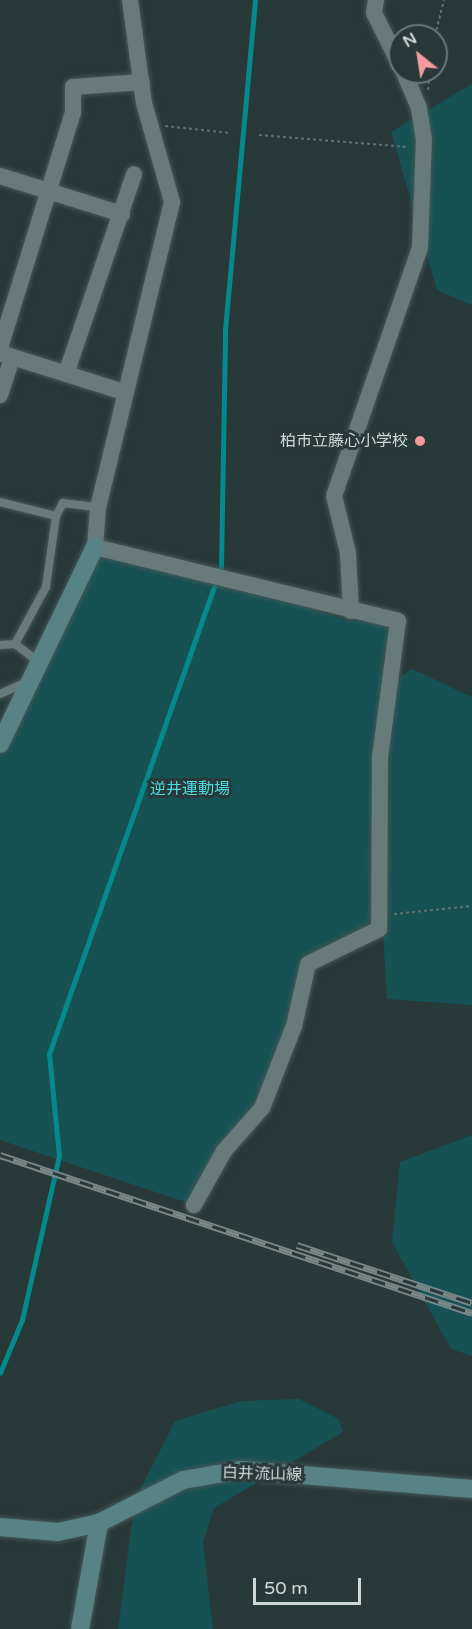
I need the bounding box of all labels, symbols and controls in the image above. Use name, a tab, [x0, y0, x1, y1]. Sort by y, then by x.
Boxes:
north arrow	[388, 24, 448, 84]
text: N	[399, 28, 421, 52]
place label: 柏市立藤心小学校	[280, 431, 408, 451]
marker: 柏市立藤心小学校	[413, 434, 427, 448]
park label: 逆井運動場	[150, 779, 230, 799]
street label: 白井流山線	[222, 1463, 302, 1485]
scale bar	[256, 1566, 364, 1604]
text: 50 m	[264, 1577, 308, 1599]

